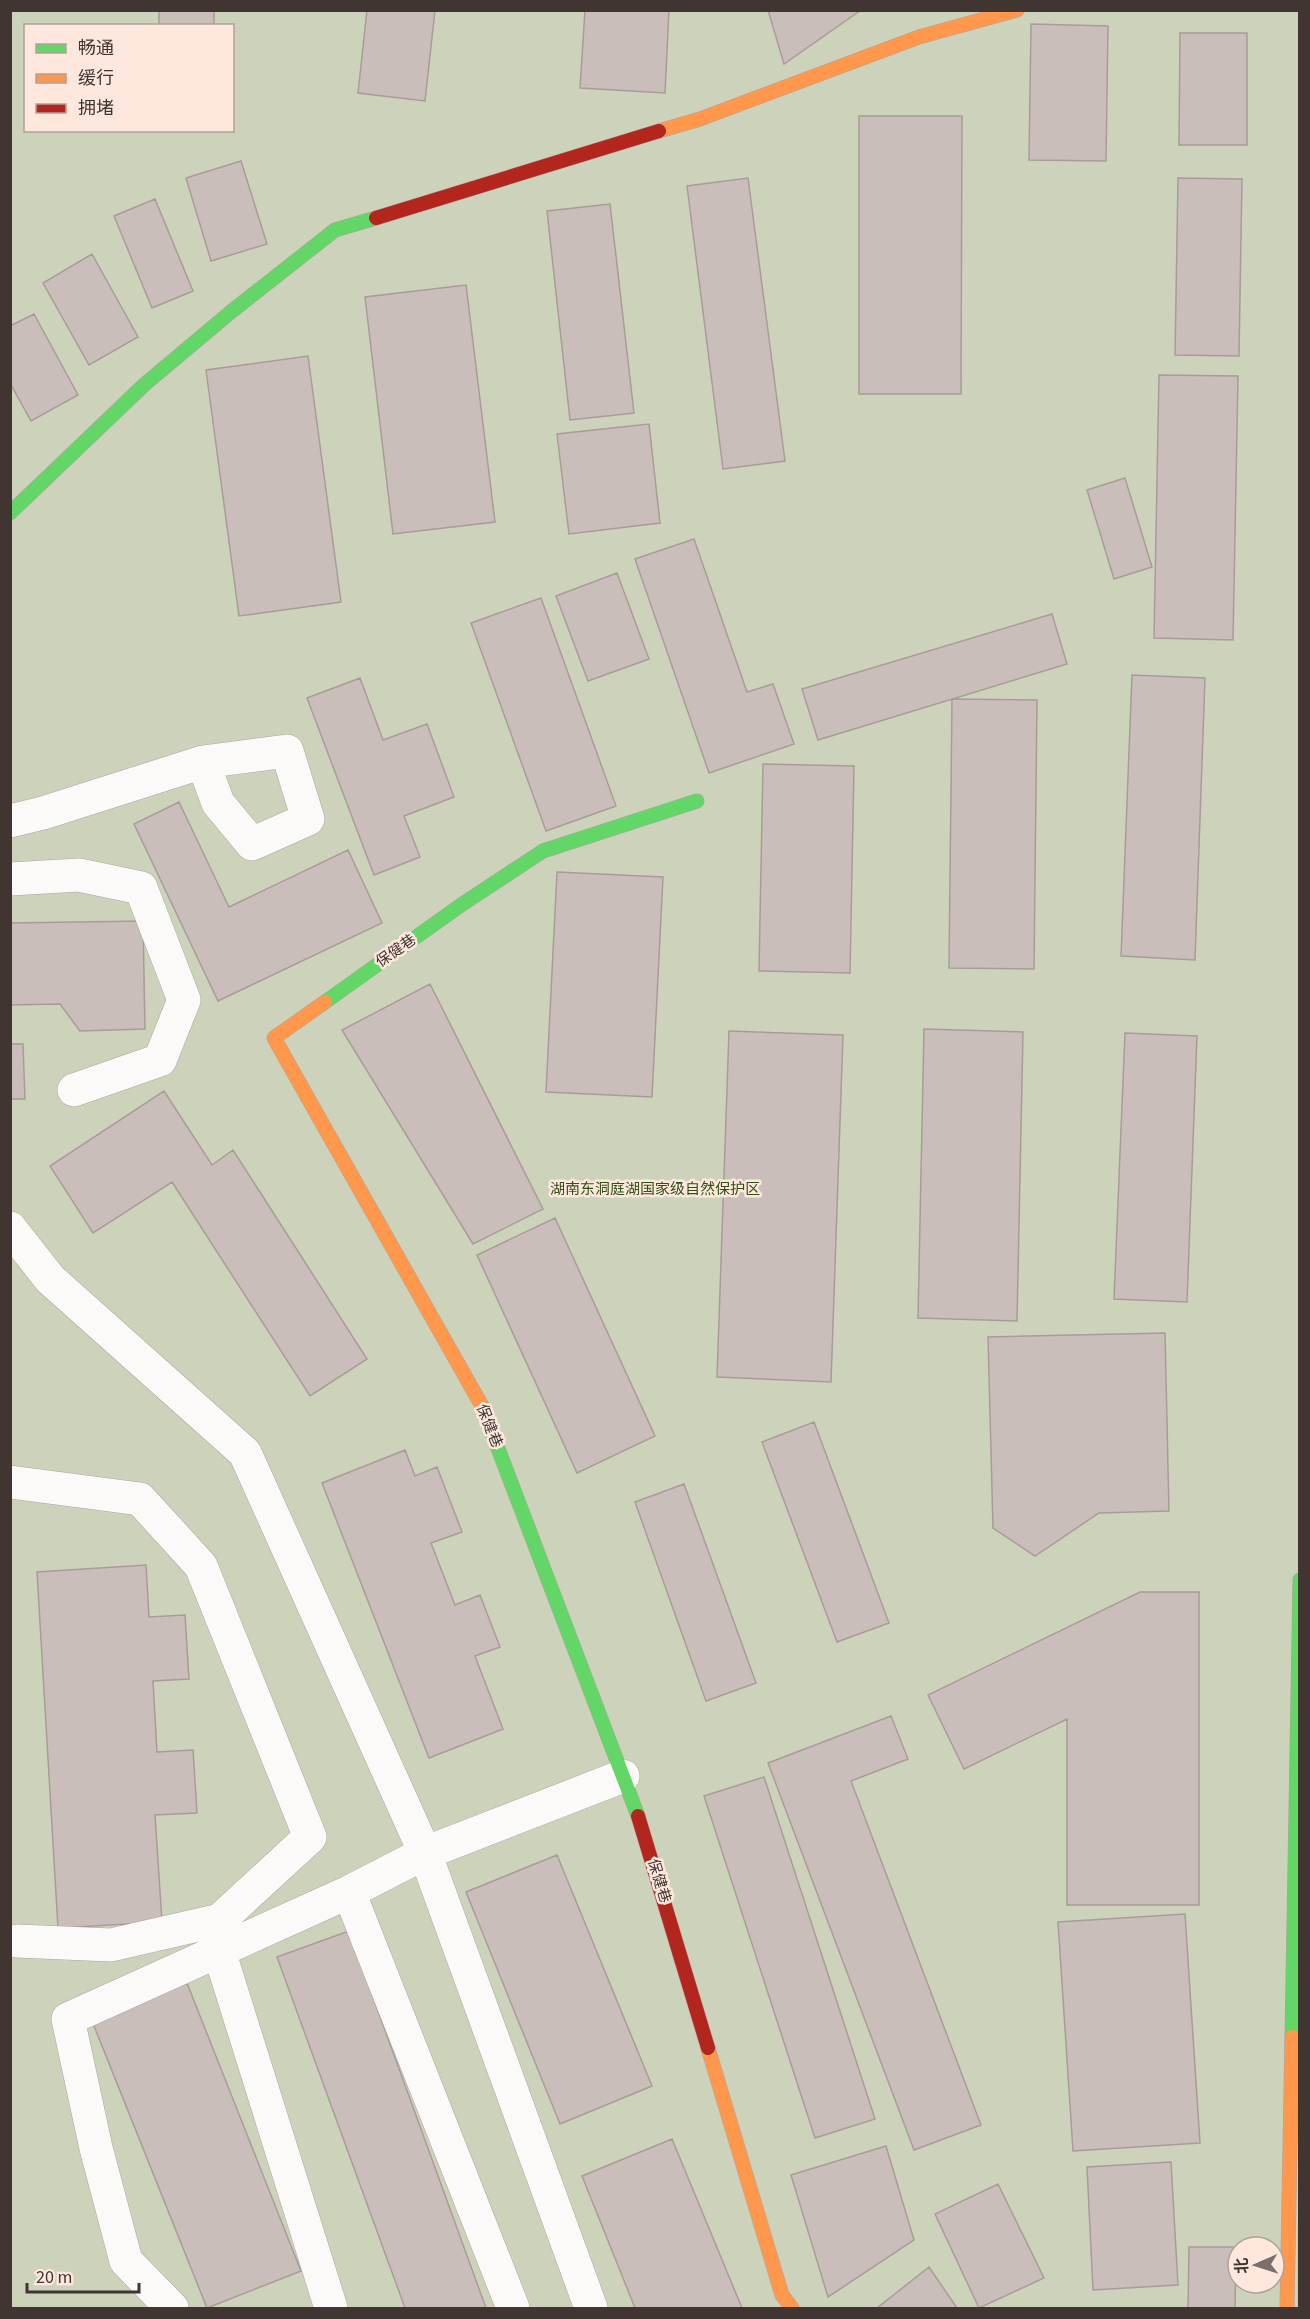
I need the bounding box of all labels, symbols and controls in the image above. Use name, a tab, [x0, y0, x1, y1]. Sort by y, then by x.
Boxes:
legend	[24, 24, 234, 132]
text: 畅通	[78, 36, 114, 61]
text: 缓行	[78, 66, 114, 91]
text: 拥堵	[78, 96, 114, 121]
street label: 保健巷	[372, 929, 420, 973]
park label: 湖南东洞庭湖国家级自然保护区	[550, 1179, 760, 1200]
street label: 保健巷	[471, 1401, 507, 1451]
street label: 保健巷	[642, 1856, 676, 1906]
north arrow	[1226, 2235, 1286, 2295]
scale bar	[27, 2256, 140, 2294]
text: 北	[1231, 2257, 1253, 2274]
text: 20 m	[36, 2265, 72, 2290]

